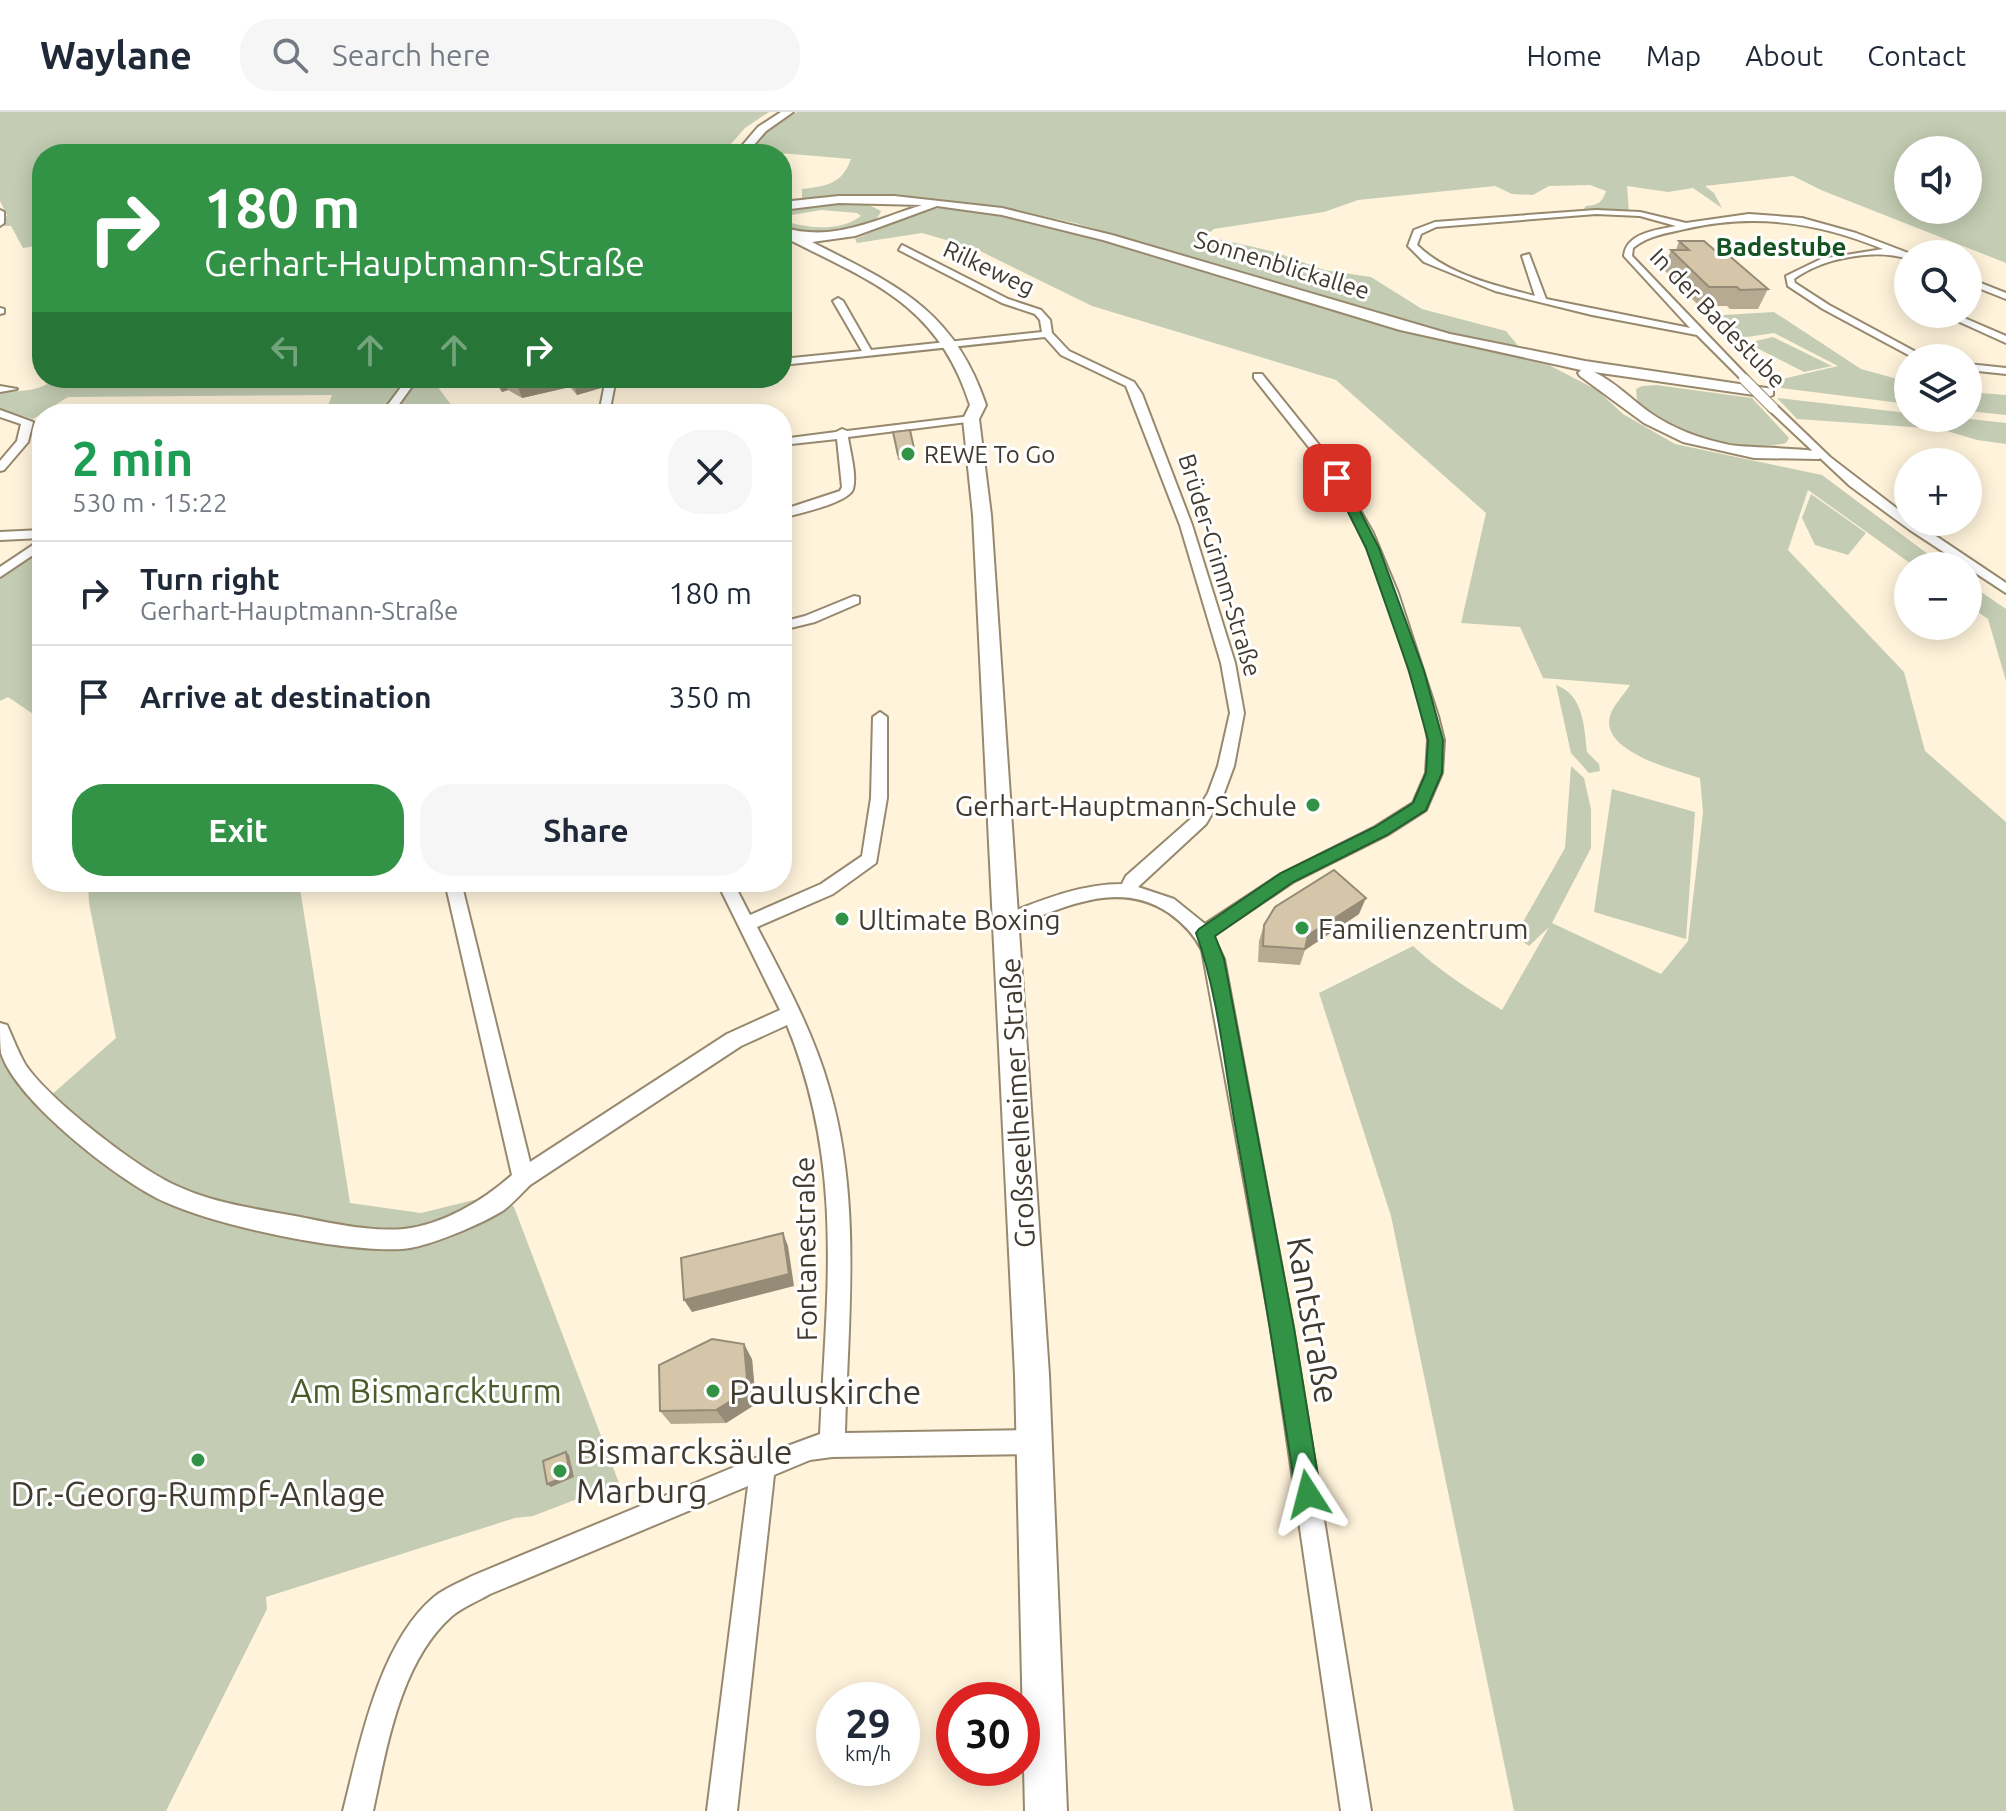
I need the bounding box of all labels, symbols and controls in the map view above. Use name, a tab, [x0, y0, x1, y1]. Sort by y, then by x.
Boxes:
search box	[240, 19, 800, 91]
icon: search	[268, 33, 312, 77]
text: Waylane	[40, 34, 192, 76]
text: Search here	[332, 38, 491, 72]
text: Home	[1527, 40, 1602, 71]
text: Map	[1646, 40, 1701, 71]
text: About	[1745, 40, 1823, 71]
text: Contact	[1867, 40, 1966, 71]
map controls	[1894, 136, 1982, 640]
button: sound	[1894, 136, 1982, 224]
icon: right	[72, 176, 176, 280]
text: 180 m	[204, 176, 360, 239]
street label: Sonnenblickallee	[1191, 226, 1373, 304]
district label: Badestube	[1715, 232, 1847, 261]
street label: Rilkeweg	[939, 235, 1039, 301]
button: search	[1894, 240, 1982, 328]
text: Gerhart-Hauptmann-Straße	[204, 242, 645, 283]
street label: In der Badestube	[1645, 243, 1791, 393]
icon: left	[264, 328, 308, 372]
icon: ahead	[348, 328, 392, 372]
icon: ahead	[432, 328, 476, 372]
icon: right	[516, 328, 560, 372]
button: layers	[1894, 344, 1982, 432]
button: close	[668, 430, 752, 514]
text: 2 min	[72, 431, 193, 485]
place label: REWE To Go	[924, 441, 1055, 468]
pin	[1303, 444, 1371, 512]
marker: REWE To Go	[899, 445, 917, 463]
button: +	[1894, 448, 1982, 536]
street label: Brüder-Grimm-Straße	[1173, 450, 1267, 680]
icon: arrive	[1315, 456, 1359, 500]
text: 530 m · 15:22	[72, 488, 228, 517]
button: −	[1894, 552, 1982, 640]
text: Turn right	[140, 562, 280, 596]
icon: right	[72, 571, 116, 615]
text: 180 m	[668, 576, 752, 610]
text: Gerhart-Hauptmann-Straße	[140, 596, 458, 625]
icon: arrive	[72, 675, 116, 719]
text: Arrive at destination	[140, 680, 432, 714]
text: 350 m	[668, 680, 752, 714]
button: Exit	[72, 784, 404, 876]
button: Share	[420, 784, 752, 876]
place label: Gerhart-Hauptmann-Schule	[955, 790, 1297, 821]
marker: Gerhart-Hauptmann-Schule	[1304, 796, 1322, 814]
place label: Ultimate Boxing	[858, 904, 1061, 935]
marker: Ultimate Boxing	[833, 910, 851, 928]
place label: Familienzentrum	[1318, 913, 1528, 944]
marker: Familienzentrum	[1293, 919, 1311, 937]
street label: Großseelheimer Straße	[994, 957, 1040, 1249]
street label: Fontanestraße	[788, 1157, 822, 1341]
street label: Kantstraße	[1281, 1234, 1347, 1406]
park label: Am Bismarckturm	[290, 1371, 562, 1409]
place label: Pauluskirche	[729, 1372, 921, 1410]
marker: Pauluskirche	[704, 1382, 722, 1400]
place label: Bismarcksäule Marburg	[576, 1432, 793, 1509]
marker: Dr.-Georg-Rumpf-Anlage	[189, 1451, 207, 1469]
position arrow	[1266, 1452, 1350, 1536]
marker: Bismarcksäule Marburg	[551, 1462, 569, 1480]
place label: Dr.-Georg-Rumpf-Anlage	[10, 1474, 386, 1512]
speed limit sign: 30	[936, 1682, 1040, 1786]
text: 29	[845, 1701, 891, 1746]
text: km/h	[845, 1742, 891, 1765]

